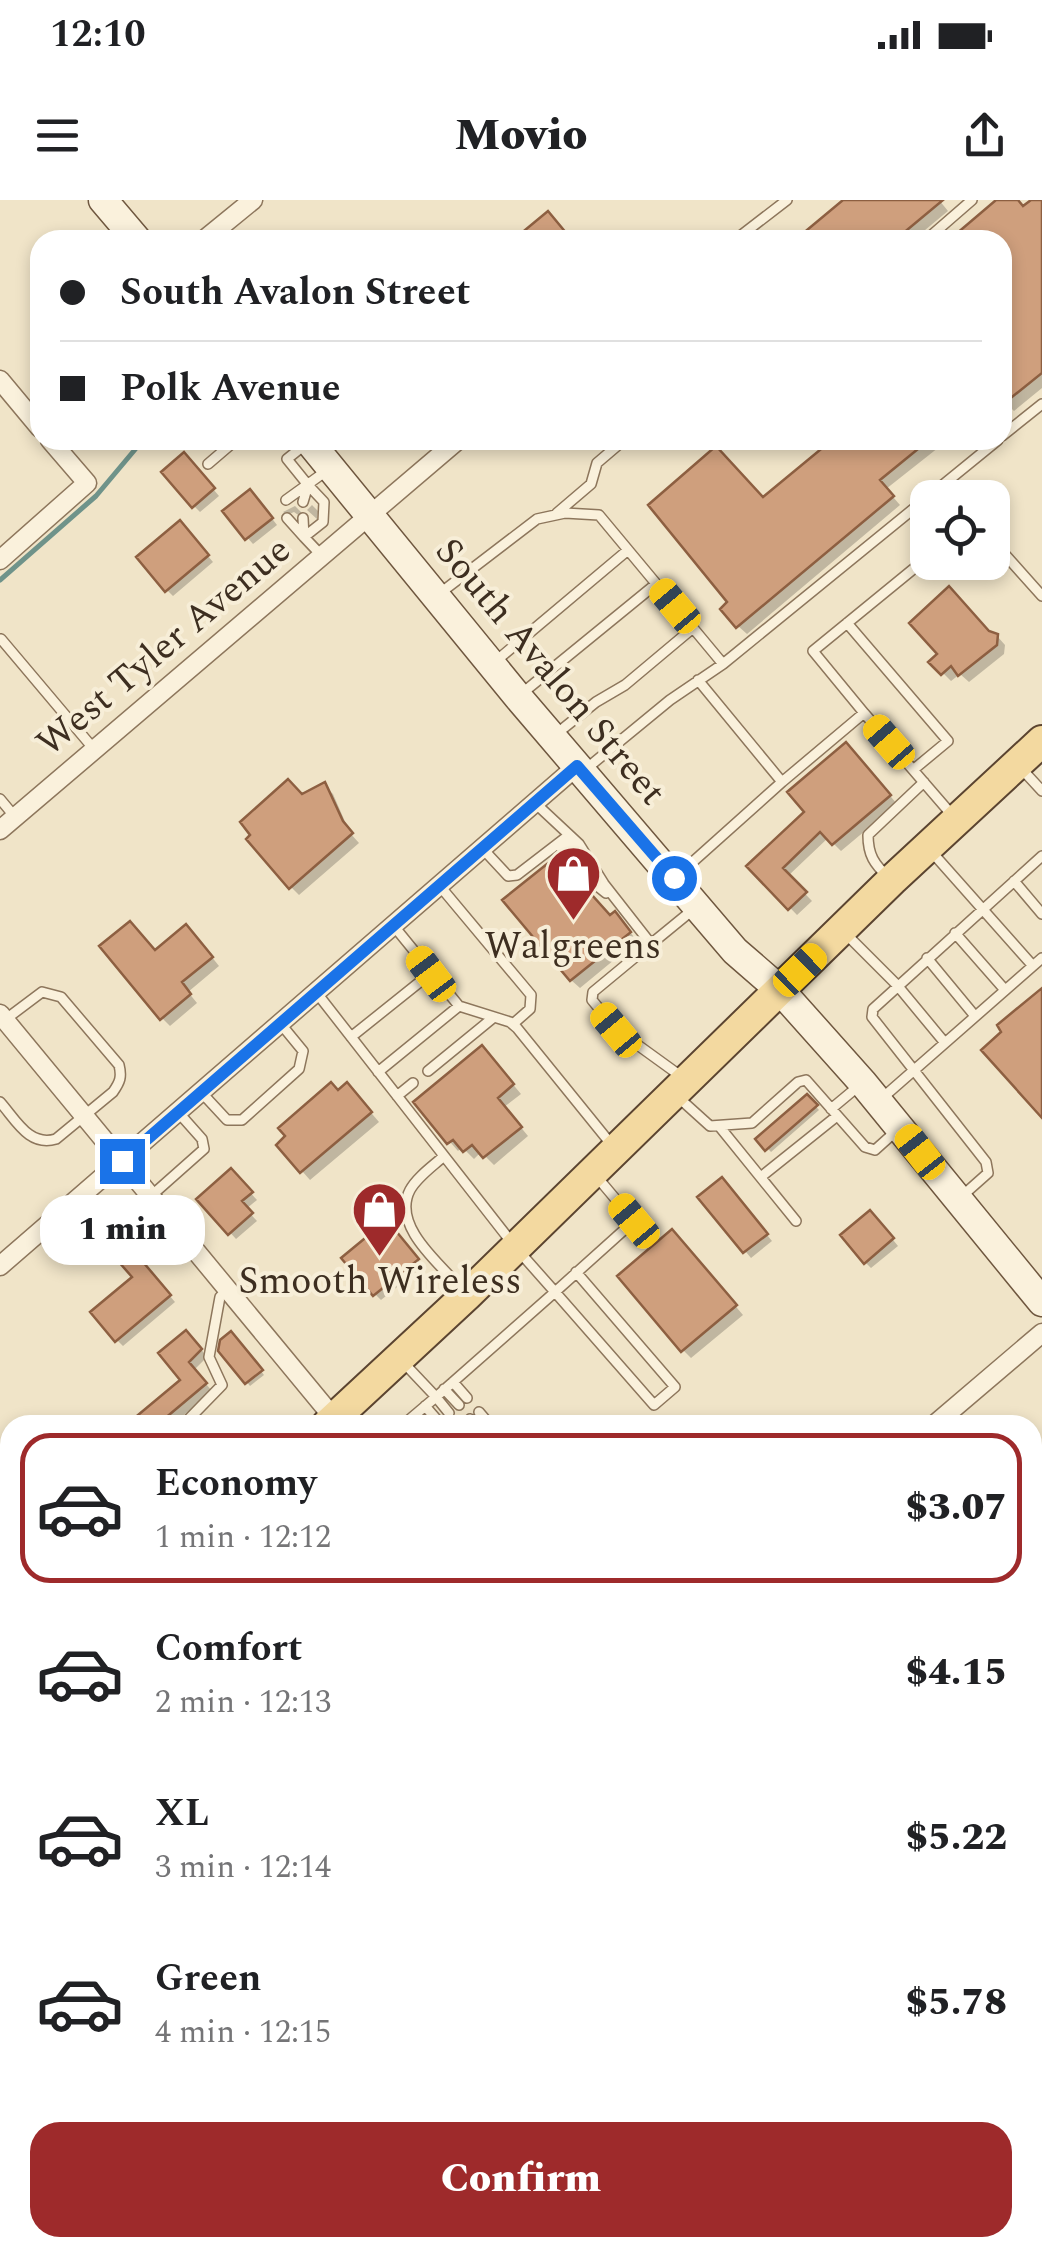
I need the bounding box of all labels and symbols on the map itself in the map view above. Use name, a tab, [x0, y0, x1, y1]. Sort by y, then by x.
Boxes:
street label: West Tyler Avenue	[24, 523, 304, 771]
street label: South Avalon Street	[420, 525, 680, 819]
car	[644, 573, 706, 639]
car	[858, 710, 920, 774]
shop icon: Walgreens	[543, 844, 603, 923]
route start	[652, 856, 697, 901]
place label: Walgreens	[485, 918, 661, 976]
car	[768, 938, 832, 1002]
car	[401, 941, 461, 1007]
car	[585, 997, 647, 1063]
car	[890, 1119, 950, 1185]
route end	[100, 1139, 145, 1184]
shop icon: Smooth Wireless	[350, 1179, 410, 1258]
car	[603, 1188, 665, 1254]
callout: 1 min	[39, 1196, 204, 1266]
place label: Smooth Wireless	[238, 1253, 522, 1311]

